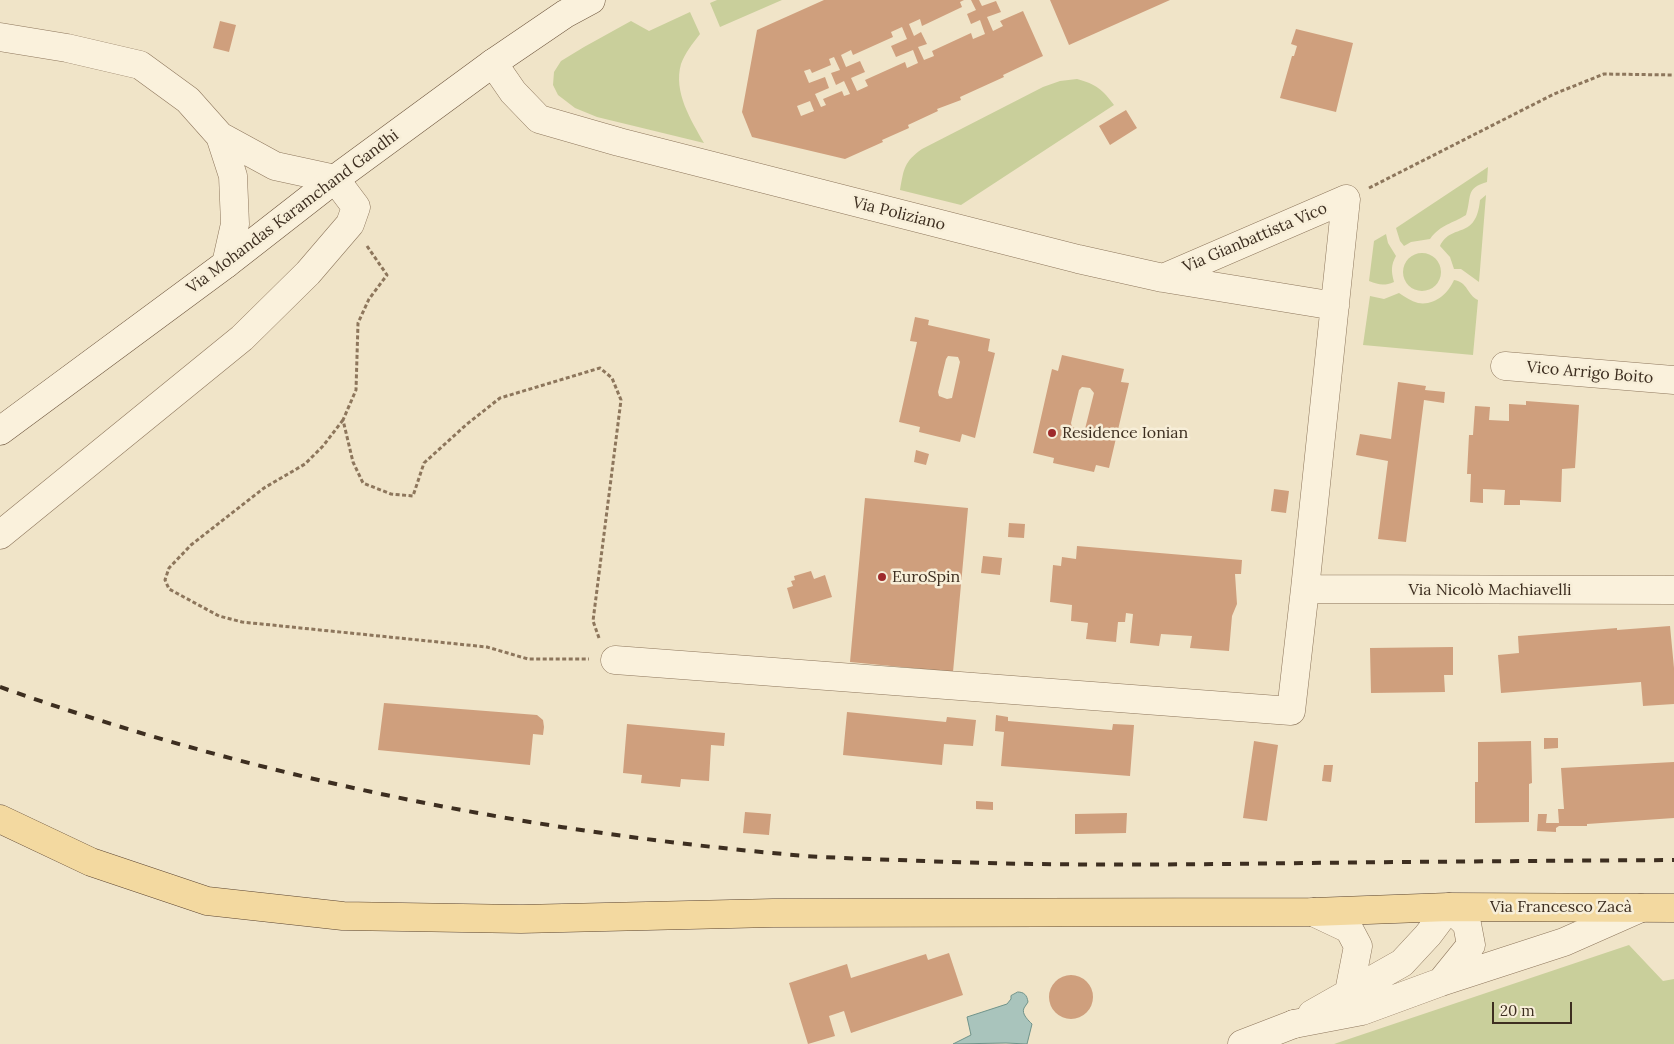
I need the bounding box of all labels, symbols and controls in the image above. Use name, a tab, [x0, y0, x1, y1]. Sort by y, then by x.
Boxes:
street label: Via Mohandas Karamchand Gandhi	[183, 126, 403, 298]
street label: Via Poliziano	[851, 193, 947, 235]
street label: Via Gianbattista Vico	[1180, 199, 1330, 277]
street label: Vico Arrigo Boito	[1526, 358, 1654, 388]
place label: Residence Ionian	[1062, 423, 1188, 443]
marker: Residence Ionian	[1046, 427, 1058, 439]
place label: EuroSpin	[892, 567, 960, 587]
marker: EuroSpin	[876, 571, 888, 583]
street label: Via Nicolò Machiavelli	[1408, 580, 1572, 600]
street label: Via Francesco Zacà	[1490, 897, 1632, 917]
scale bar	[1494, 992, 1574, 1024]
text: 20 m	[1500, 1001, 1535, 1020]

